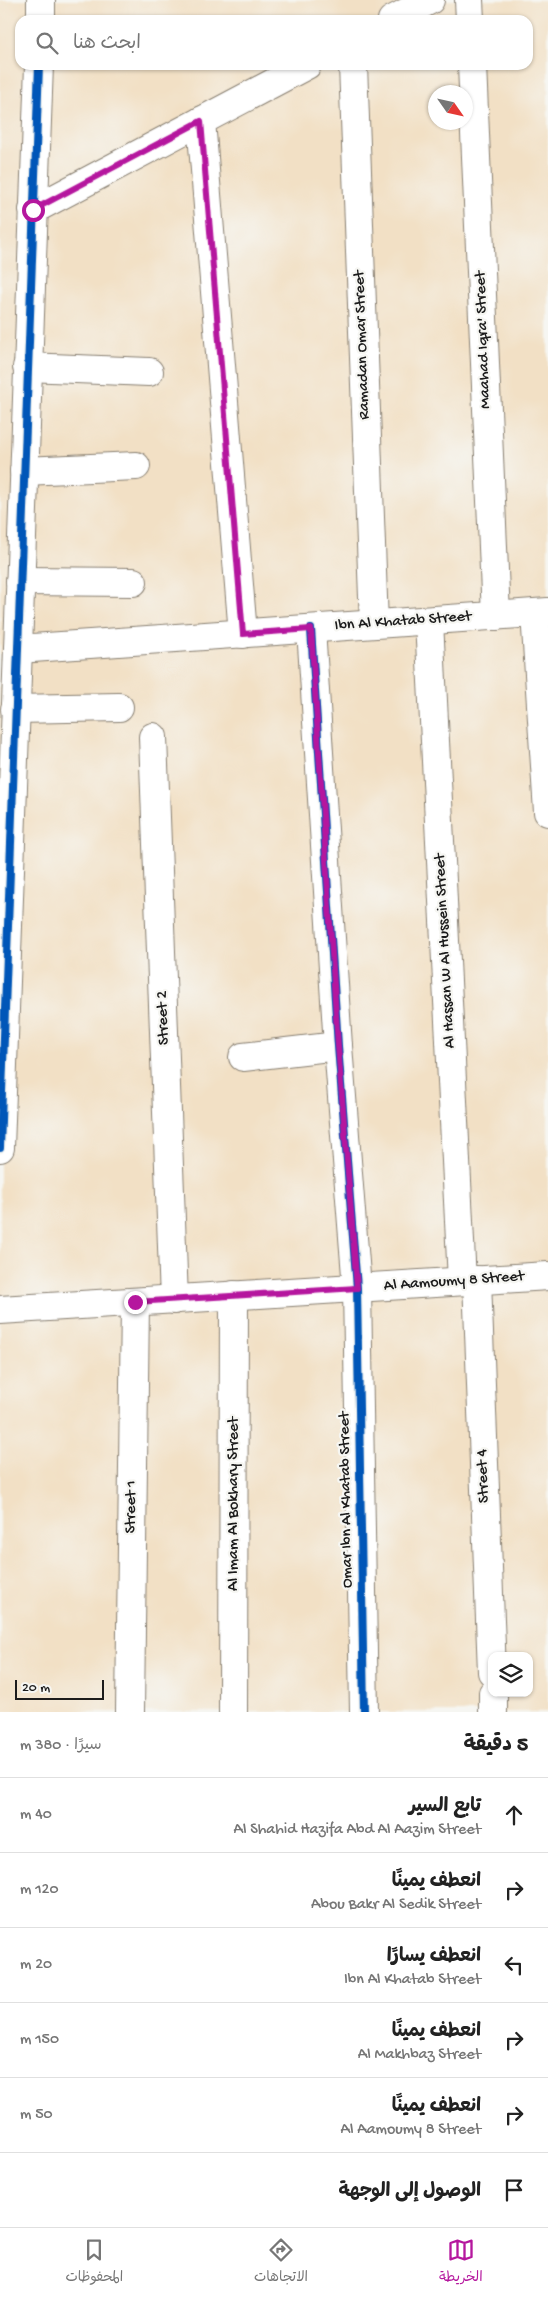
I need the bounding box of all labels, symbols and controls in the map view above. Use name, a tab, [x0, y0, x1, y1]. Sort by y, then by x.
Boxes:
search box	[15, 15, 533, 70]
icon: search	[33, 29, 61, 57]
text: ابحث هنا	[73, 33, 141, 56]
north arrow	[428, 85, 473, 130]
route start	[22, 199, 45, 222]
street label: Ramadan Omar Street	[351, 269, 375, 420]
street label: Maahad Iqra' Street	[472, 269, 496, 409]
street label: Ibn Al Khatab Street	[334, 608, 473, 636]
street label: Al Hassan W Al Hussein Street	[431, 852, 461, 1049]
street label: Street 2	[154, 990, 174, 1045]
street label: Al Aamoumy 8 Street	[383, 1268, 526, 1296]
route end	[124, 1291, 147, 1314]
street label: Omar Ibn Al Khatab Street	[336, 1410, 358, 1588]
street label: Al Imam Al Bokhary Street	[225, 1416, 244, 1591]
street label: Street 4	[474, 1448, 494, 1503]
street label: Street 1	[122, 1480, 142, 1534]
map controls	[488, 1652, 533, 1697]
button: layers	[488, 1652, 533, 1697]
scale bar	[15, 1677, 104, 1700]
text: 20 m	[22, 1680, 50, 1697]
text: 5 دقيقة	[464, 1734, 528, 1759]
text: سيرًا · 380 m	[20, 1737, 102, 1756]
text: تابع السير	[409, 1796, 481, 1819]
icon: ahead	[500, 1801, 528, 1829]
text: 40 m	[20, 1806, 52, 1825]
text: Al Shahid Hazifa Abd Al Aazim Street	[234, 1821, 481, 1840]
text: انعطف يمينًا	[392, 1871, 481, 1894]
icon: right	[500, 1876, 528, 1904]
text: 120 m	[20, 1881, 59, 1900]
text: Abou Bakr Al Sedik Street	[311, 1896, 481, 1915]
text: انعطف يسارًا	[387, 1946, 481, 1969]
icon: left	[500, 1951, 528, 1979]
text: 20 m	[20, 1956, 52, 1975]
text: Ibn Al Khatab Street	[344, 1971, 481, 1990]
text: انعطف يمينًا	[392, 2021, 481, 2044]
icon: right	[500, 2026, 528, 2054]
text: 150 m	[20, 2031, 59, 2050]
text: Al Makhbaz Street	[358, 2046, 481, 2065]
text: انعطف يمينًا	[392, 2096, 481, 2119]
icon: right	[500, 2101, 528, 2129]
text: 50 m	[20, 2106, 53, 2125]
text: Al Aamoumy 8 Street	[341, 2121, 481, 2140]
icon: arrive	[500, 2176, 528, 2204]
text: الوصول إلى الوجهة	[338, 2181, 481, 2204]
tab: المحفوظات	[65, 2236, 123, 2289]
tab: الاتجاهات	[254, 2236, 308, 2289]
tab: الخريطة	[439, 2236, 483, 2289]

